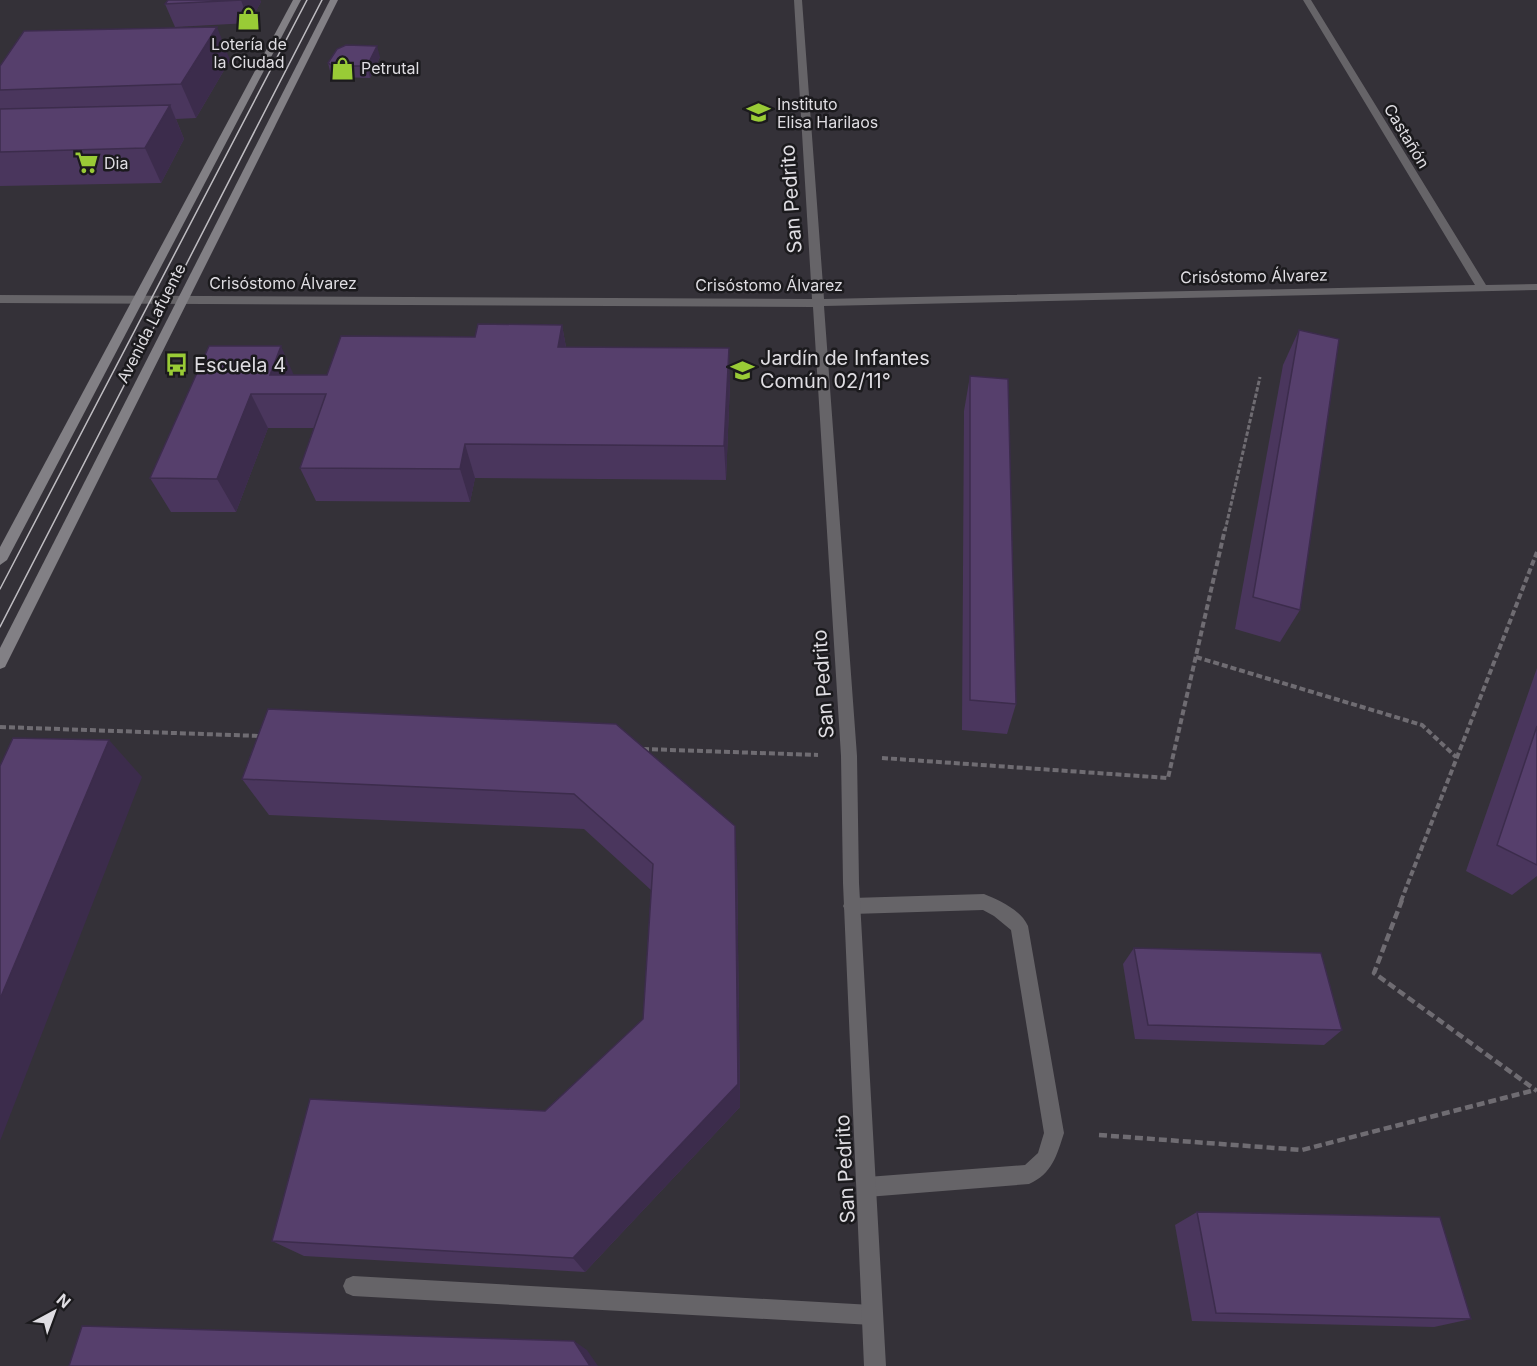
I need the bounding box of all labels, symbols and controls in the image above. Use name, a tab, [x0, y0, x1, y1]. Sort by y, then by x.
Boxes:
shop icon: Lotería de la Ciudad	[236, 6, 262, 32]
place label: Lotería de la Ciudad	[211, 34, 287, 72]
shop icon: Petrutal	[330, 55, 356, 81]
place label: Petrutal	[361, 58, 419, 78]
place label: Instituto Elisa Harilaos	[777, 94, 878, 132]
school or university icon: Instituto Elisa Harilaos	[746, 100, 772, 126]
street label: Castañón	[1380, 100, 1434, 172]
street label: San Pedrito	[775, 144, 807, 254]
supermarket icon: Dia	[73, 150, 99, 176]
place label: Dia	[104, 153, 128, 173]
street label: Avenida Lafuente	[112, 260, 190, 386]
street label: Crisóstomo Álvarez	[1180, 265, 1328, 287]
street label: Crisóstomo Álvarez	[209, 273, 357, 293]
street label: Crisóstomo Álvarez	[695, 275, 843, 295]
place label: Jardín de Infantes Común 02/11°	[760, 346, 930, 393]
bus stop icon: Escuela 4	[163, 352, 189, 378]
place label: Escuela 4	[194, 353, 286, 377]
school or university icon: Jardín de Infantes Común 02/11°	[729, 357, 755, 383]
street label: San Pedrito	[807, 629, 839, 739]
street label: San Pedrito	[830, 1114, 860, 1224]
north arrow	[24, 1282, 84, 1342]
text: N	[53, 1289, 75, 1312]

